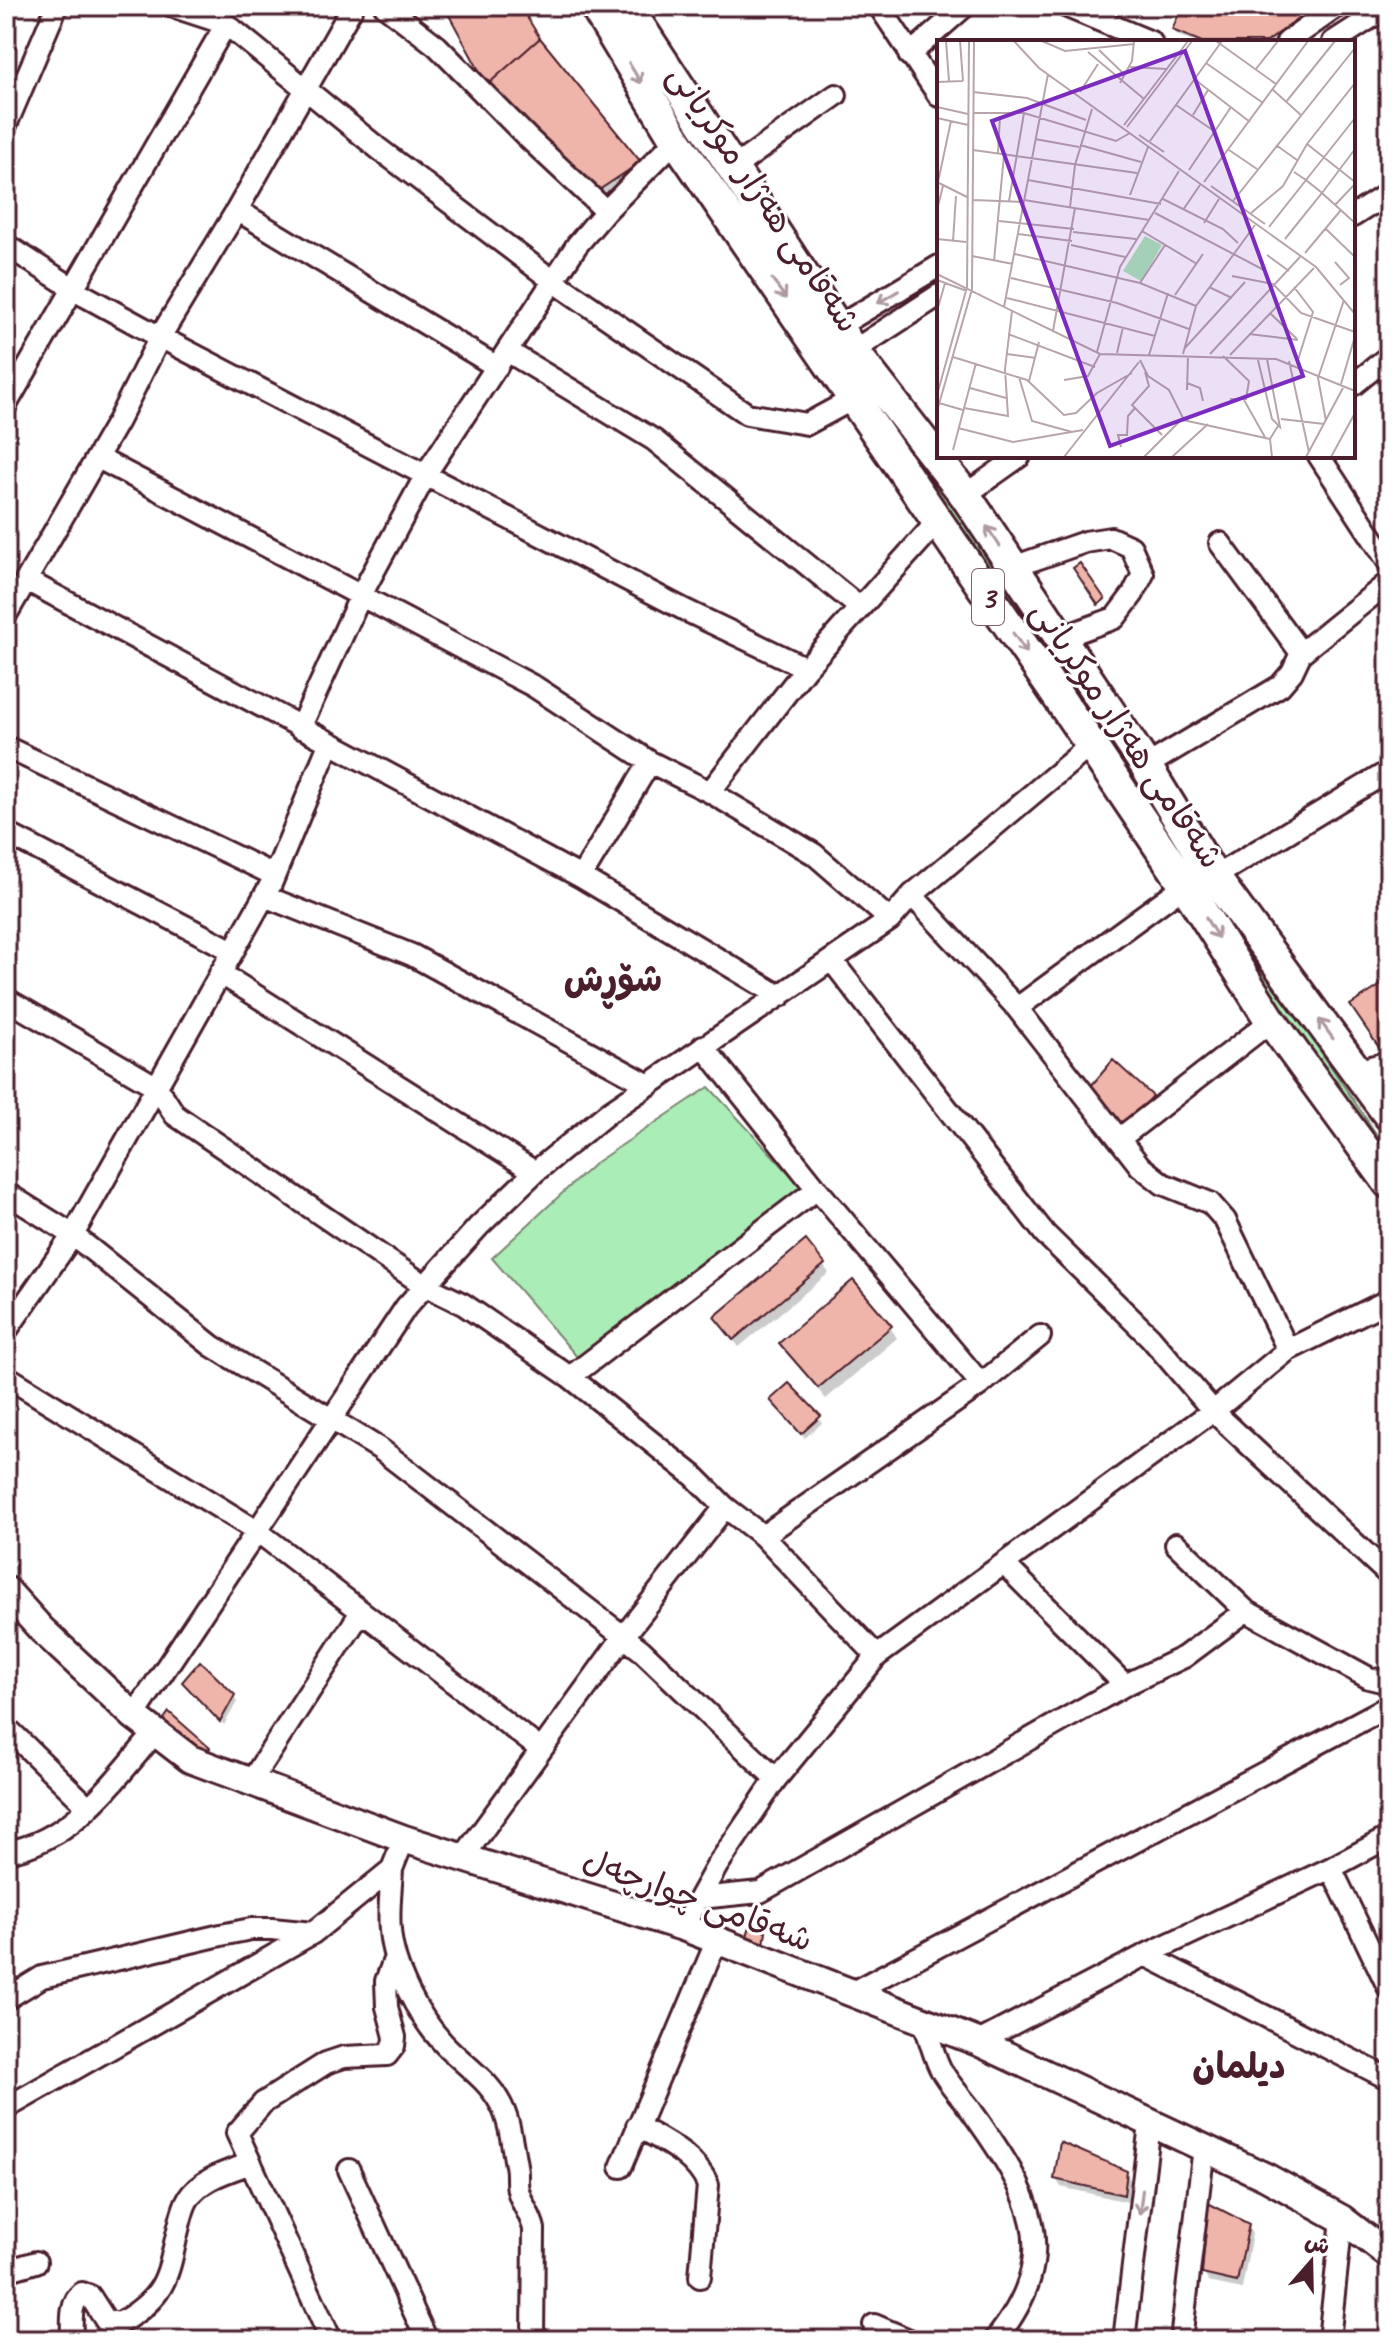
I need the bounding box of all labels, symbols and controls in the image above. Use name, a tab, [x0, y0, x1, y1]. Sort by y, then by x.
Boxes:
inset map	[937, 40, 1355, 458]
street label: شەقامی ھەژار موکریانی	[659, 56, 870, 341]
one-way arrow	[627, 61, 643, 84]
one-way arrow	[771, 277, 787, 299]
one-way arrow	[877, 289, 900, 305]
one-way arrow	[984, 525, 1000, 548]
road number: 3	[972, 569, 1004, 625]
street label: شەقامی ھەژار موکریانی	[1022, 592, 1233, 877]
one-way arrow	[1012, 631, 1028, 653]
one-way arrow	[1205, 916, 1221, 939]
district label: شۆڕش	[564, 956, 662, 1009]
one-way arrow	[1318, 1019, 1335, 1041]
street label: شەقامی چوارچەل	[577, 1838, 819, 1961]
district label: دیلمان	[1192, 2043, 1286, 2089]
one-way arrow	[1133, 2189, 1148, 2214]
north arrow	[1271, 2222, 1351, 2302]
text: ش	[1301, 2227, 1334, 2261]

